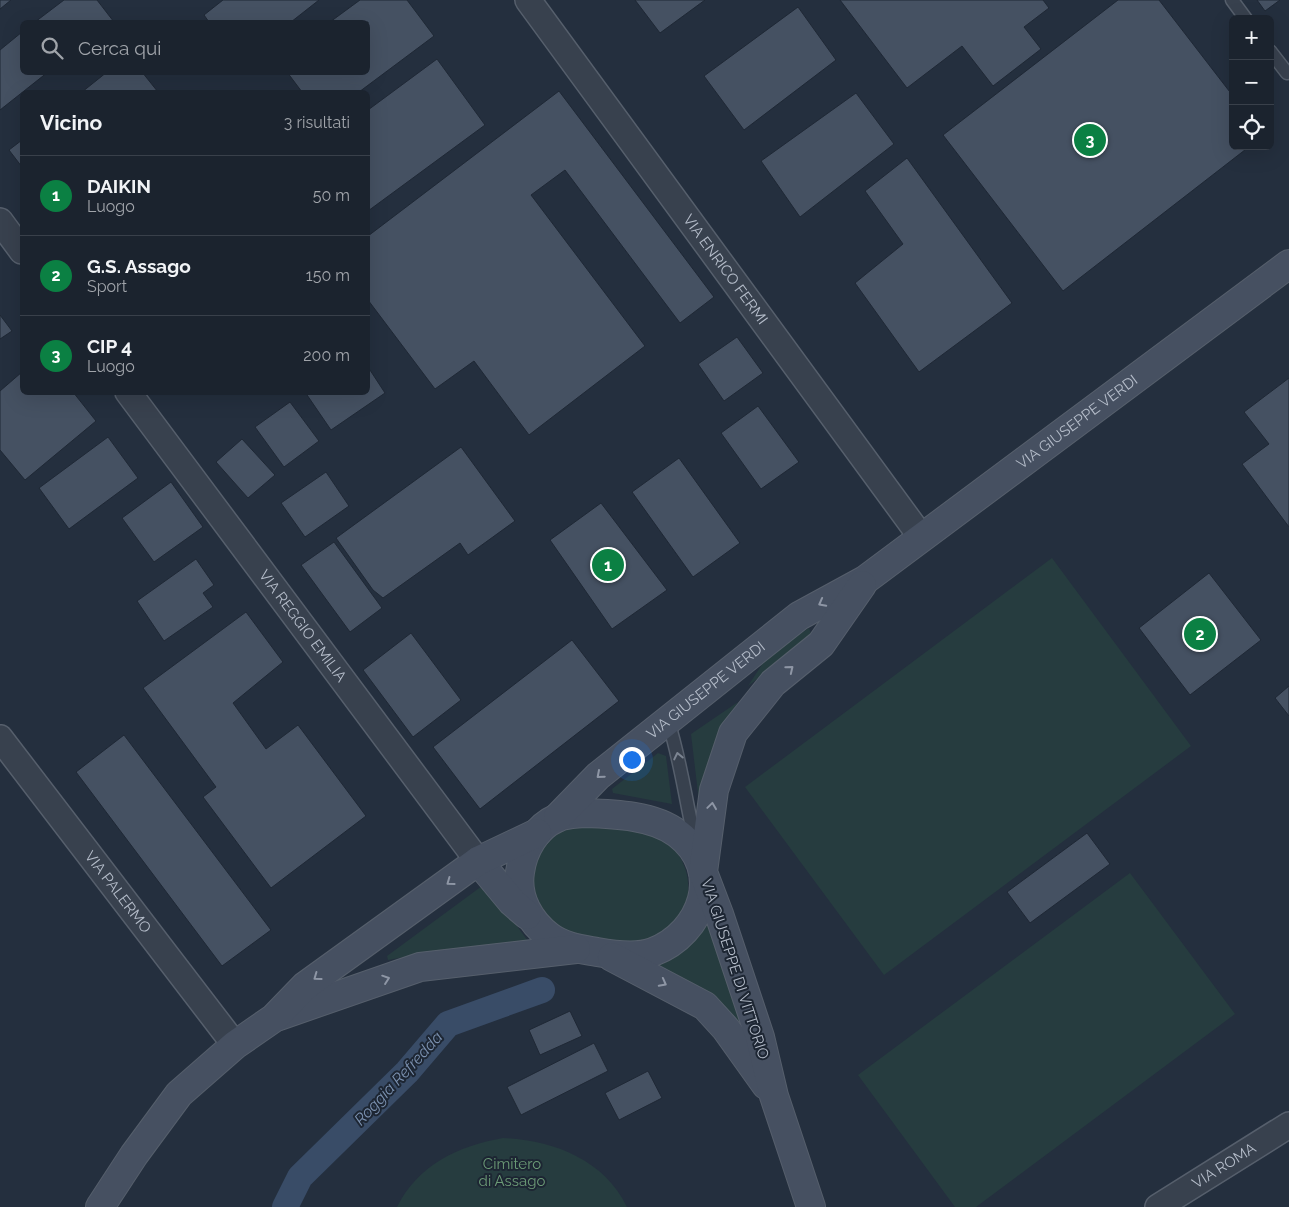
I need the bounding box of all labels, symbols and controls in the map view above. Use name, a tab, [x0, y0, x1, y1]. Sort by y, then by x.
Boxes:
map controls	[1229, 15, 1274, 150]
button: +	[1229, 15, 1274, 60]
search box	[20, 20, 370, 75]
icon: search	[38, 34, 66, 62]
text: Cerca qui	[78, 37, 161, 59]
button: −	[1229, 60, 1274, 105]
button: locate	[1229, 105, 1274, 150]
text: Vicino	[40, 110, 102, 135]
text: 3 risultati	[284, 113, 350, 132]
pin: 3	[1074, 121, 1106, 159]
text: DAIKIN	[87, 175, 151, 197]
text: 1	[52, 186, 60, 205]
text: 50 m	[313, 186, 350, 205]
text: Luogo	[87, 197, 135, 216]
street label: VIA ENRICO FERMI	[679, 211, 771, 328]
text: G.S. Assago	[87, 255, 191, 277]
text: 2	[51, 266, 61, 285]
text: 150 m	[306, 266, 350, 285]
text: Sport	[87, 277, 127, 296]
text: CIP 4	[87, 335, 132, 357]
text: 3	[52, 346, 60, 365]
text: 200 m	[303, 346, 350, 365]
text: Luogo	[87, 357, 135, 376]
street label: VIA GIUSEPPE VERDI	[1013, 371, 1141, 473]
pin: 1	[592, 546, 624, 584]
street label: VIA REGGIO EMILIA	[255, 566, 350, 686]
one-way arrow	[819, 597, 828, 607]
pin: 2	[1184, 615, 1216, 653]
street label: VIA GIUSEPPE VERDI	[643, 638, 769, 743]
one-way arrow	[784, 667, 793, 675]
your location	[619, 747, 645, 773]
one-way arrow	[674, 752, 684, 761]
one-way arrow	[596, 770, 605, 779]
one-way arrow	[706, 802, 717, 810]
street label: VIA PALERMO	[81, 848, 155, 937]
one-way arrow	[446, 876, 455, 885]
street label: VIA GIUSEPPE DI VITTORIO	[697, 876, 773, 1062]
one-way arrow	[314, 971, 323, 980]
one-way arrow	[381, 975, 389, 985]
one-way arrow	[658, 977, 667, 987]
water label: Roggia Refredda	[350, 1027, 447, 1129]
street label: VIA ROMA	[1189, 1139, 1259, 1192]
park label: Cimitero di Assago	[479, 1155, 545, 1190]

